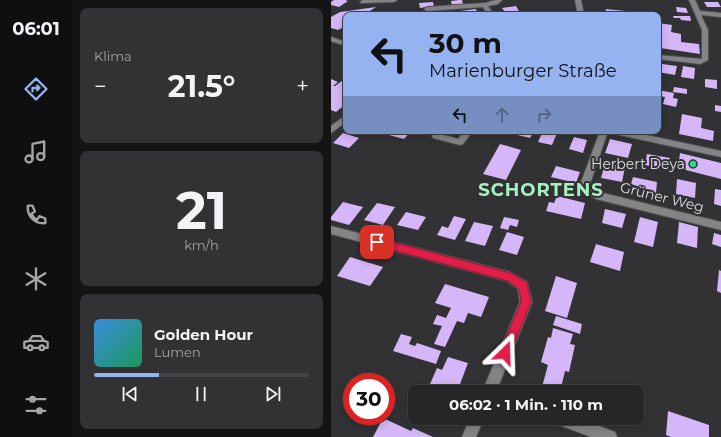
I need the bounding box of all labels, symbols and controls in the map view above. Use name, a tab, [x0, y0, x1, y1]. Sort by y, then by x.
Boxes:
text: 06:01	[12, 18, 60, 40]
text: 30 m	[429, 26, 502, 60]
icon: left	[363, 28, 415, 80]
text: Klima	[94, 48, 132, 64]
text: Marienburger Straße	[429, 60, 617, 82]
text: 21.5°	[168, 68, 235, 105]
text: −	[94, 73, 107, 100]
text: +	[296, 73, 309, 100]
icon: directions	[22, 75, 50, 103]
icon: left	[449, 104, 471, 126]
icon: ahead	[491, 104, 513, 126]
icon: right	[533, 104, 555, 126]
icon: music	[22, 138, 50, 166]
place label: Herbert Deya	[591, 155, 685, 173]
marker: Herbert Deya	[688, 159, 698, 169]
street label: Grüner Weg	[618, 178, 706, 216]
text: 21	[176, 179, 227, 242]
district label: SCHORTENS	[478, 179, 604, 201]
icon: phone	[22, 201, 50, 229]
pin	[360, 225, 394, 259]
icon: arrive	[366, 231, 388, 253]
text: km/h	[184, 237, 219, 253]
icon: climate	[22, 265, 50, 293]
text: Golden Hour	[154, 325, 253, 344]
icon: car	[22, 328, 50, 356]
position arrow	[484, 332, 526, 374]
text: Lumen	[154, 344, 201, 360]
speed limit sign: 30	[343, 373, 395, 425]
icon: previous	[119, 383, 141, 405]
icon: pause	[190, 383, 212, 405]
icon: next	[262, 383, 284, 405]
icon: filters	[22, 391, 50, 419]
text: 06:02 · 1 Min. · 110 m	[449, 395, 603, 414]

